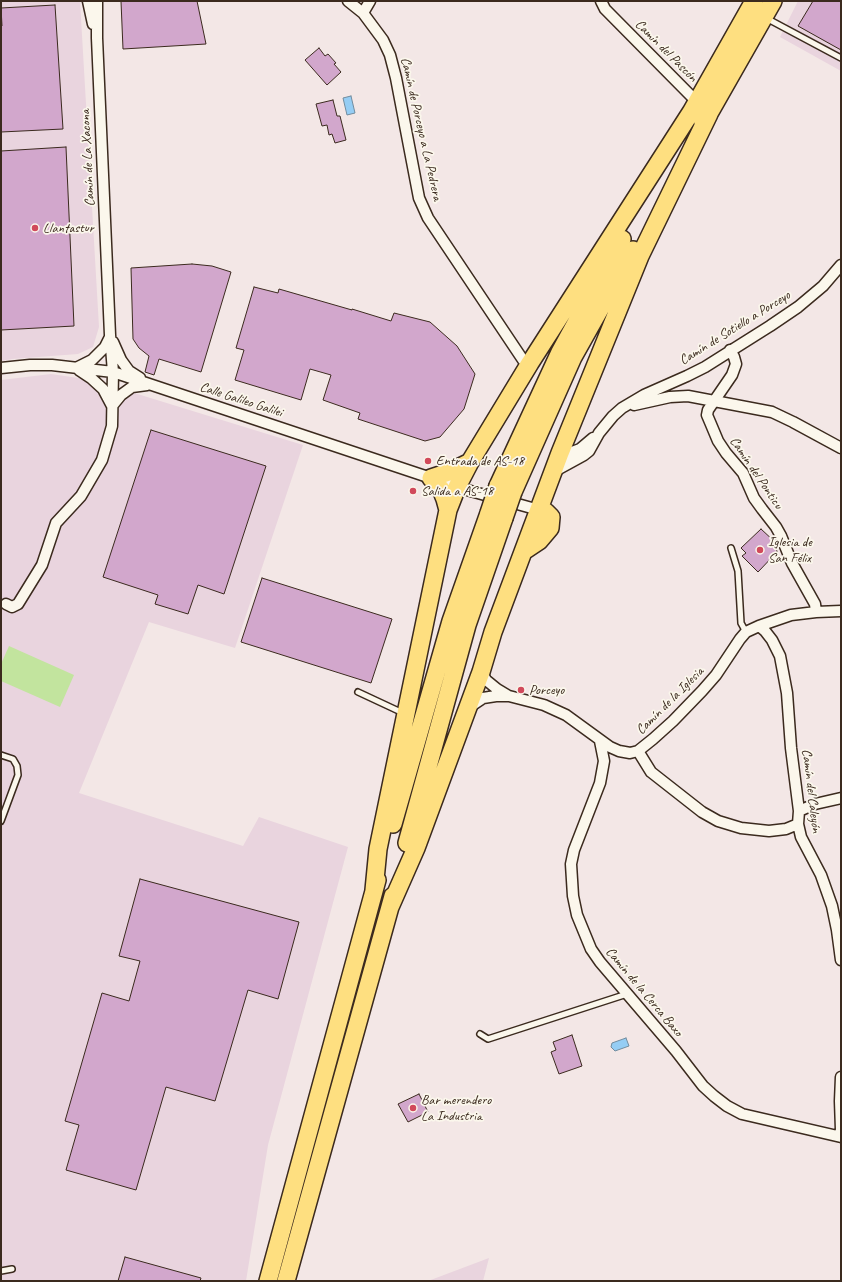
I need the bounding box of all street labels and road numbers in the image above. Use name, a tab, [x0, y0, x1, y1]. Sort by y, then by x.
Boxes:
street label: Camín del Pascón	[631, 16, 701, 86]
street label: Camín de Porceyo a La Pedrera	[396, 56, 446, 202]
street label: Camín de La Xacona	[77, 109, 99, 207]
street label: Camín de Sotiello a Porceyo	[676, 287, 794, 369]
street label: Calle Galileo Galilei	[198, 379, 284, 421]
street label: Camín del Ponticu	[726, 434, 786, 512]
street label: Camín de la Iglesia	[633, 664, 707, 738]
street label: Camín del Caleyón	[798, 748, 824, 834]
street label: Camín de la Cerca Baxo	[602, 944, 686, 1040]

